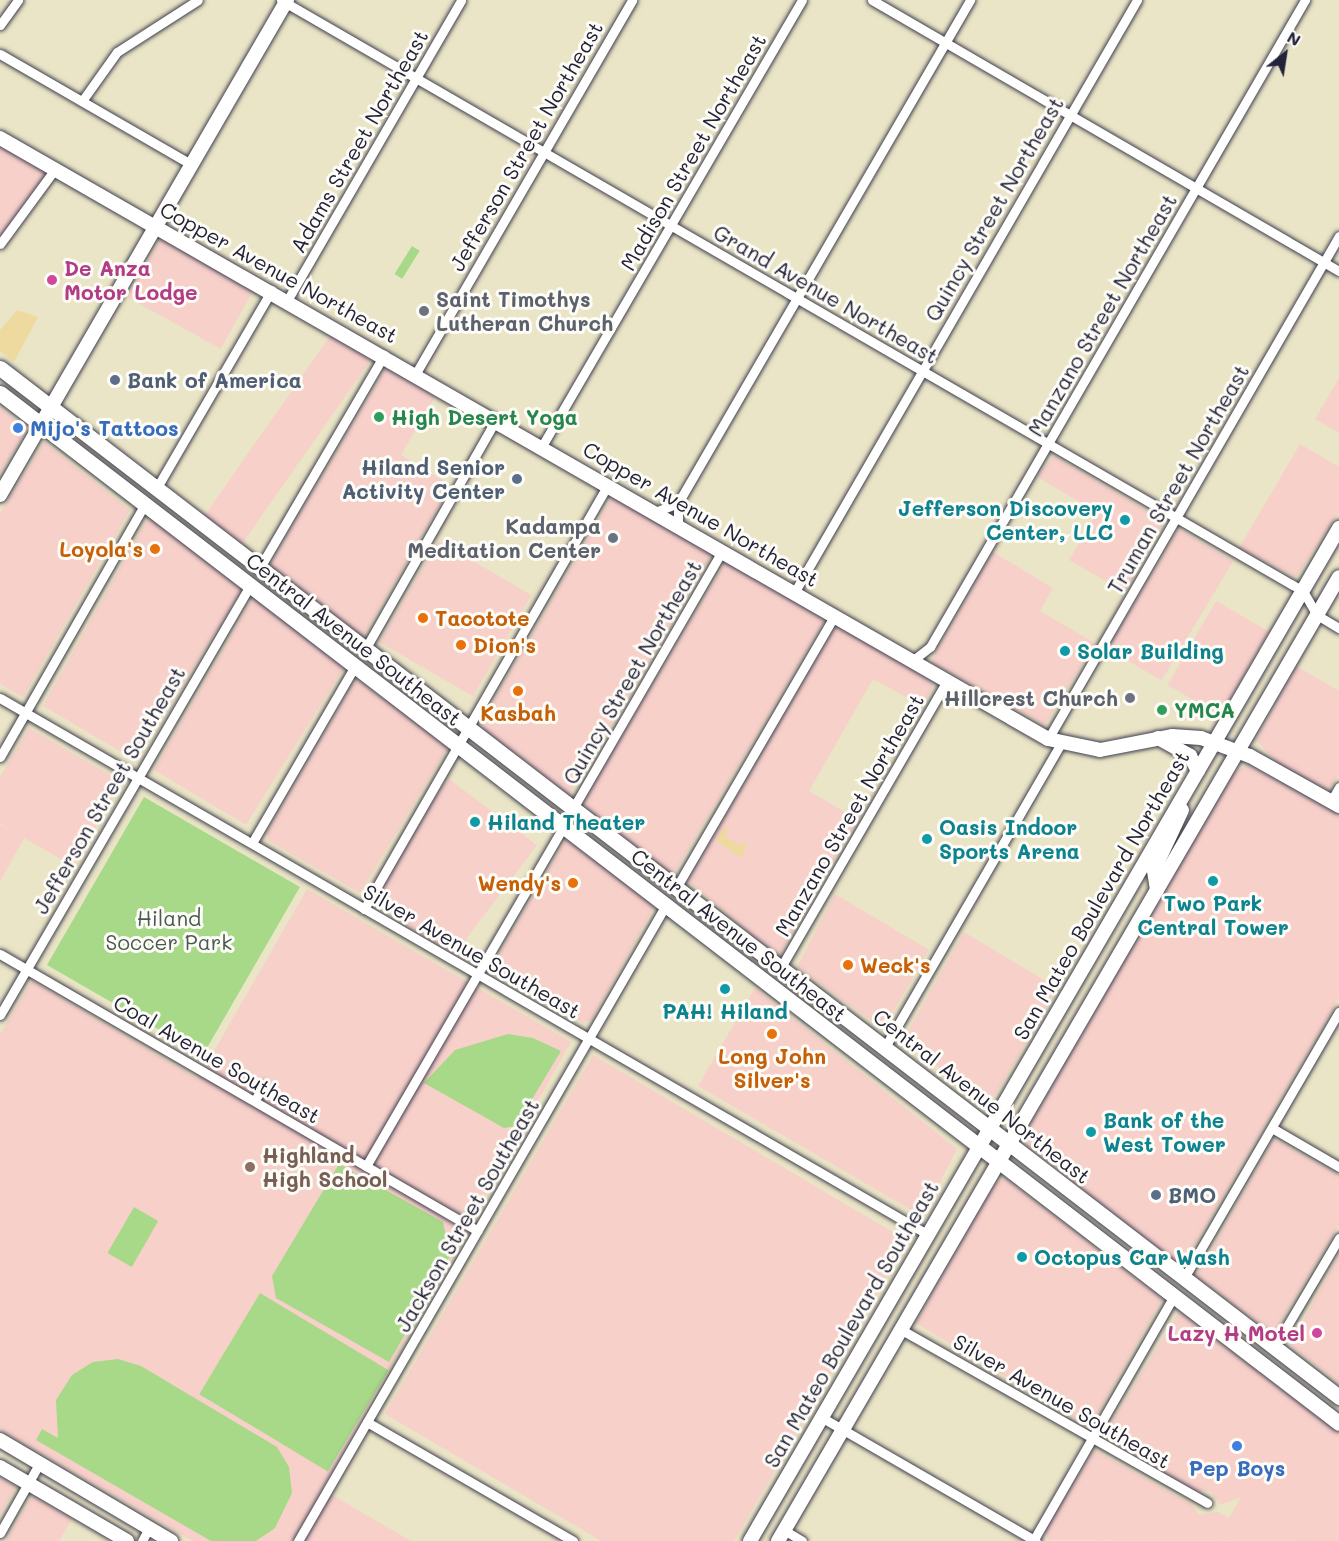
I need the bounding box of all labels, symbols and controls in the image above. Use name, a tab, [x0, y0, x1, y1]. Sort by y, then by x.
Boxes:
street label: Jefferson Street Northeast	[444, 17, 608, 275]
north arrow	[1255, 24, 1315, 84]
street label: Adams Street Northeast	[285, 25, 433, 257]
text: N	[1284, 26, 1305, 50]
street label: Madison Street Northeast	[615, 29, 771, 275]
street label: Quincy Street Northeast	[919, 92, 1069, 326]
street label: Manzano Street Northeast	[1022, 189, 1182, 441]
street label: Copper Avenue Northeast	[156, 196, 402, 348]
street label: Grand Avenue Northeast	[709, 219, 943, 369]
place label: De Anza Motor Lodge	[64, 255, 198, 305]
marker: De Anza Motor Lodge	[45, 273, 59, 287]
place label: Saint Timothys Lutheran Church	[436, 286, 613, 336]
marker: Saint Timothys Lutheran Church	[417, 304, 431, 318]
street label: Truman Street Northeast	[1102, 360, 1254, 598]
place label: Bank of America	[127, 367, 302, 393]
marker: Bank of America	[108, 373, 122, 387]
place label: High Desert Yoga	[391, 404, 578, 430]
marker: High Desert Yoga	[372, 410, 386, 424]
place label: Mijo's Tattoos	[30, 415, 178, 441]
marker: Mijo's Tattoos	[11, 421, 25, 435]
street label: Copper Avenue Northeast	[579, 436, 823, 592]
place label: Hiland Senior Activity Center	[342, 454, 505, 504]
marker: Hiland Senior Activity Center	[510, 472, 524, 486]
place label: Jefferson Discovery Center, LLC	[898, 495, 1113, 545]
place label: Kadampa Meditation Center	[407, 513, 601, 563]
marker: Jefferson Discovery Center, LLC	[1118, 513, 1132, 527]
marker: Kadampa Meditation Center	[606, 531, 620, 545]
place label: Loyola's	[59, 536, 143, 562]
marker: Loyola's	[148, 542, 162, 556]
street label: Central Avenue Southeast	[241, 547, 467, 731]
street label: Quincy Street Northeast	[557, 555, 707, 789]
place label: Tacotote	[435, 605, 530, 631]
marker: Tacotote	[416, 611, 430, 625]
place label: Dion's	[473, 632, 536, 658]
marker: Dion's	[454, 638, 468, 652]
place label: Solar Building	[1077, 638, 1224, 664]
marker: Solar Building	[1058, 644, 1072, 658]
street label: Jefferson Street Southeast	[28, 662, 190, 918]
marker: Kasbah	[511, 684, 525, 698]
place label: Hillcrest Church	[944, 685, 1118, 711]
street label: Manzano Street Northeast	[769, 689, 929, 941]
marker: Hillcrest Church	[1123, 691, 1137, 705]
place label: YMCA	[1174, 697, 1235, 723]
place label: Kasbah	[480, 700, 556, 726]
marker: YMCA	[1155, 703, 1169, 717]
street label: San Mateo Boulevard Northeast	[1008, 746, 1194, 1044]
place label: Hiland Theater	[487, 809, 645, 835]
place label: Oasis Indoor Sports Arena	[939, 814, 1080, 864]
marker: Hiland Theater	[468, 815, 482, 829]
marker: Oasis Indoor Sports Arena	[920, 832, 934, 846]
street label: Central Avenue Southeast	[626, 843, 852, 1027]
place label: Wendy's	[478, 870, 561, 896]
marker: Two Park Central Tower	[1206, 874, 1220, 888]
marker: Wendy's	[566, 876, 580, 890]
street label: Silver Avenue Southeast	[359, 878, 585, 1024]
place label: Two Park Central Tower	[1137, 890, 1289, 940]
park label: Hiland Soccer Park	[106, 905, 232, 955]
place label: Weck's	[860, 952, 930, 978]
marker: Weck's	[841, 958, 855, 972]
marker: PAH! Hiland	[718, 982, 732, 996]
street label: Coal Avenue Southeast	[109, 990, 325, 1128]
place label: PAH! Hiland	[662, 998, 788, 1024]
street label: Central Avenue Northeast	[868, 1003, 1096, 1189]
marker: Long John Silver's	[765, 1027, 779, 1041]
place label: Long John Silver's	[718, 1043, 826, 1093]
street label: Jackson Street Southeast	[390, 1094, 544, 1336]
place label: Bank of the West Tower	[1103, 1107, 1226, 1157]
marker: Bank of the West Tower	[1084, 1125, 1098, 1139]
place label: Highland High School	[262, 1142, 387, 1192]
marker: Highland High School	[243, 1160, 257, 1174]
street label: San Mateo Boulevard Southeast	[758, 1176, 944, 1472]
place label: BMO	[1168, 1182, 1216, 1208]
marker: BMO	[1149, 1188, 1163, 1202]
place label: Octopus Car Wash	[1034, 1244, 1230, 1270]
marker: Octopus Car Wash	[1015, 1250, 1029, 1264]
place label: Lazy H Motel	[1167, 1320, 1305, 1346]
marker: Lazy H Motel	[1310, 1326, 1324, 1340]
street label: Silver Avenue Southeast	[949, 1328, 1175, 1474]
marker: Pep Boys	[1230, 1439, 1244, 1453]
place label: Pep Boys	[1189, 1455, 1285, 1481]

